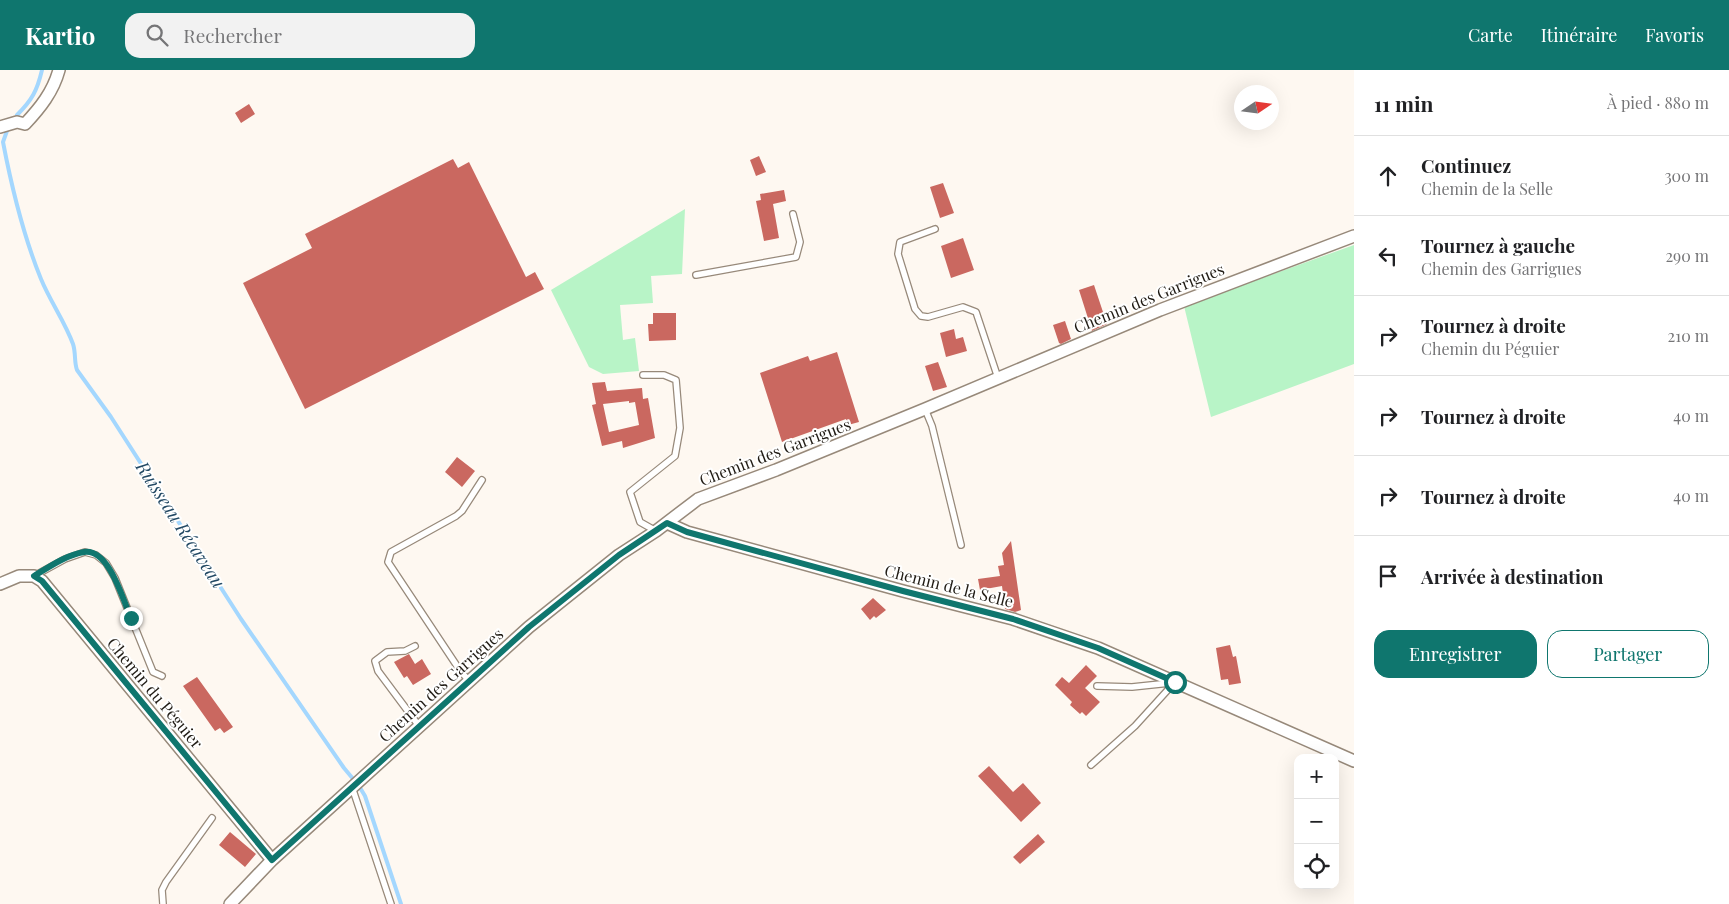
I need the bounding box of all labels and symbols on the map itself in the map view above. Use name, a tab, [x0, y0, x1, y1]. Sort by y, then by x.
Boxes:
north arrow	[1234, 85, 1279, 130]
street label: Chemin des Garrigues	[1070, 258, 1227, 337]
street label: Chemin des Garrigues	[696, 413, 854, 490]
water label: Ruisseau Récaveau	[130, 455, 231, 593]
street label: Chemin de la Selle	[883, 559, 1016, 612]
route end	[120, 607, 143, 630]
street label: Chemin des Garrigues	[374, 623, 507, 746]
street label: Chemin du Péguier	[103, 633, 208, 752]
route start	[1164, 671, 1187, 694]

